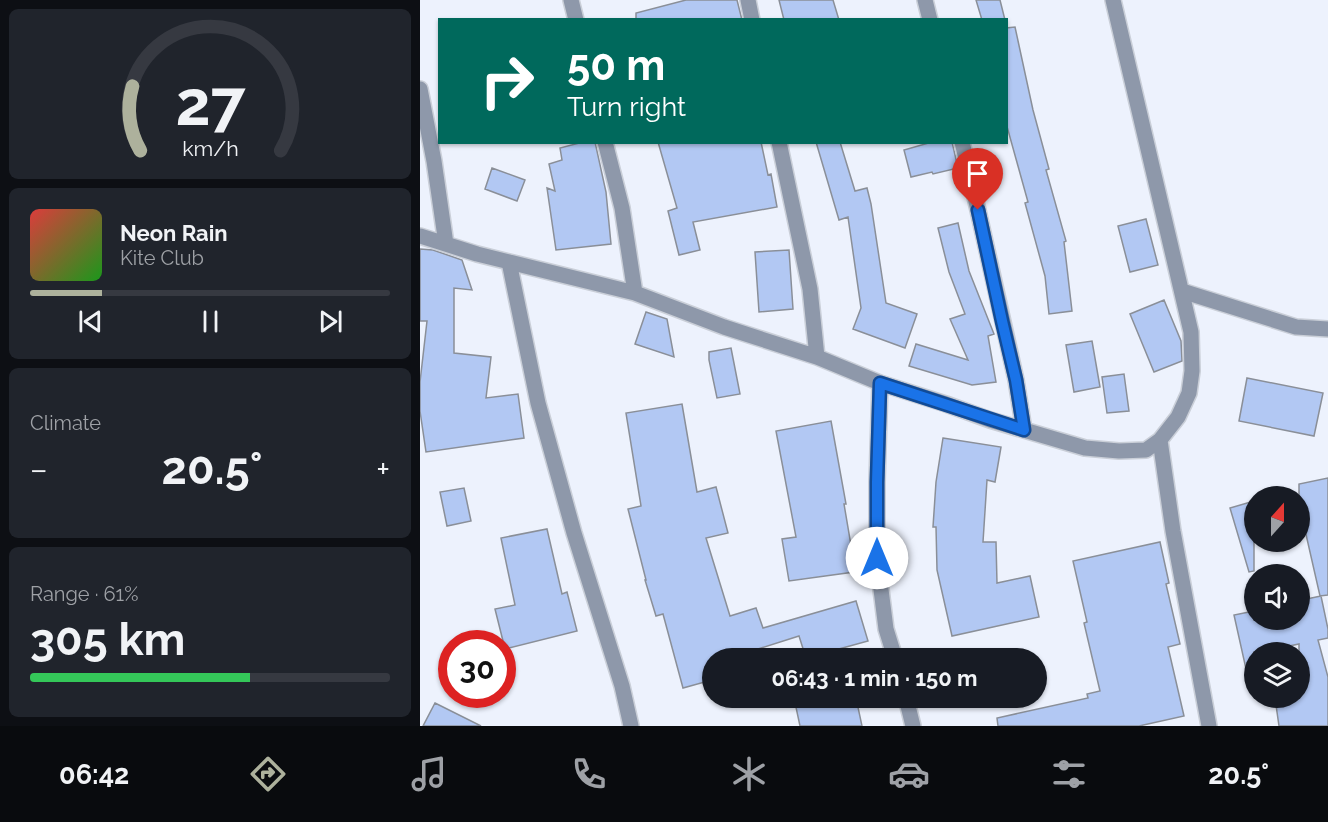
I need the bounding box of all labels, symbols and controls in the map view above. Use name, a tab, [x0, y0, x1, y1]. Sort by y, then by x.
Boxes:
text: 50 m	[567, 41, 665, 90]
icon: right	[468, 42, 546, 120]
text: 27	[175, 66, 246, 140]
text: Turn right	[567, 91, 686, 122]
text: km/h	[182, 137, 238, 162]
pin	[952, 148, 1003, 210]
icon: arrive	[961, 157, 994, 190]
text: Neon Rain	[120, 220, 228, 246]
text: Kite Club	[120, 246, 204, 270]
icon: previous	[74, 305, 107, 338]
icon: pause	[194, 305, 227, 338]
icon: next	[314, 305, 347, 338]
text: Climate	[30, 411, 101, 435]
text: 20.5°	[162, 442, 262, 495]
text: −	[30, 450, 48, 489]
text: +	[376, 450, 390, 489]
north arrow	[1244, 486, 1310, 552]
map controls	[1244, 486, 1310, 708]
position arrow	[845, 526, 909, 590]
button: sound	[1244, 564, 1310, 630]
text: Range · 61%	[30, 582, 138, 606]
text: 305 km	[30, 613, 185, 666]
speed limit sign: 30	[438, 630, 516, 708]
button: layers	[1244, 642, 1310, 708]
text: 06:43 · 1 min · 150 m	[771, 665, 978, 691]
icon: directions	[247, 753, 289, 795]
icon: music	[408, 753, 450, 795]
icon: phone	[568, 753, 610, 795]
icon: climate	[728, 753, 770, 795]
icon: car	[888, 753, 930, 795]
icon: filters	[1048, 753, 1090, 795]
text: 06:42	[59, 759, 129, 790]
text: 20.5°	[1208, 759, 1269, 790]

